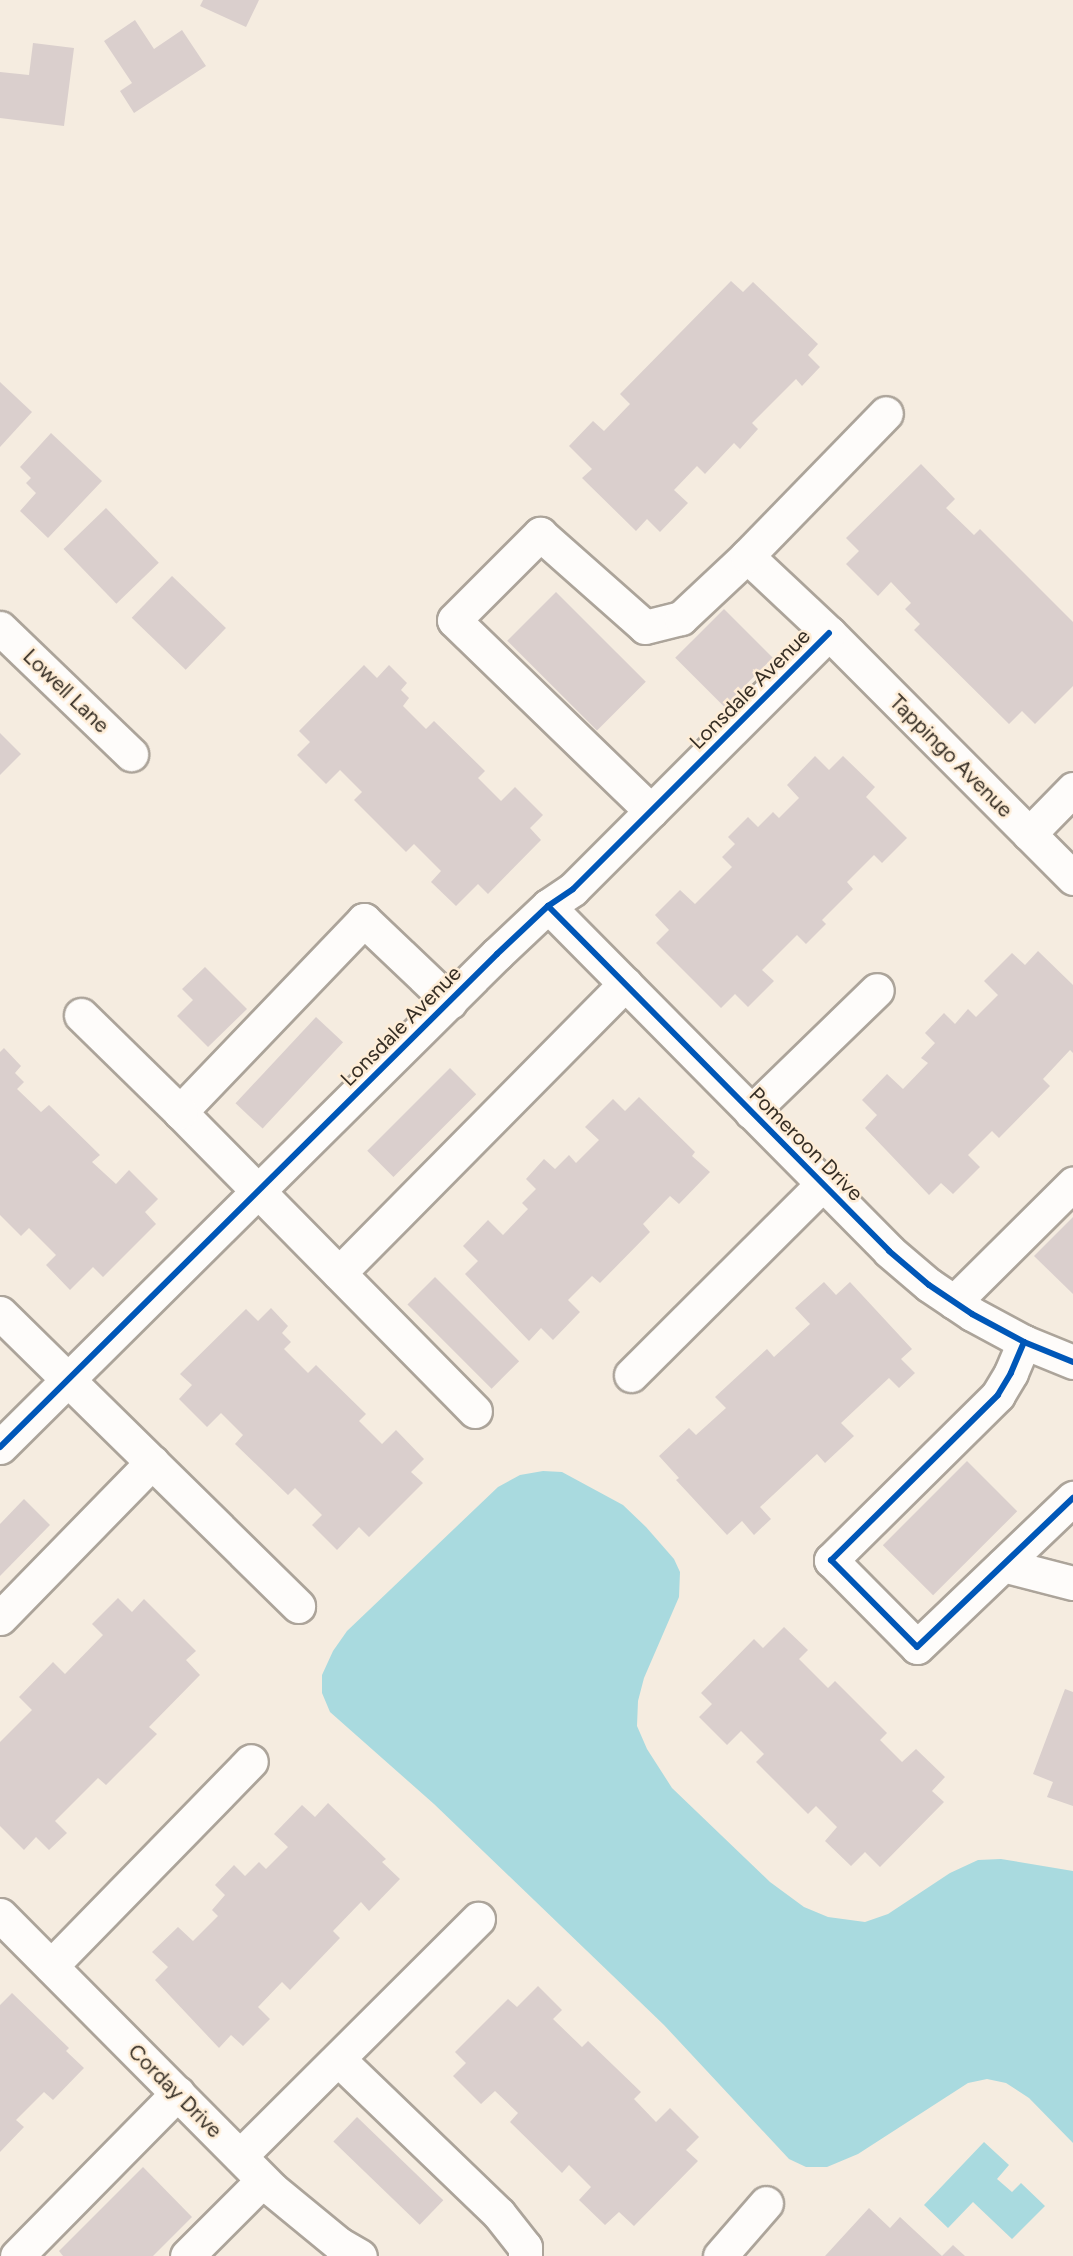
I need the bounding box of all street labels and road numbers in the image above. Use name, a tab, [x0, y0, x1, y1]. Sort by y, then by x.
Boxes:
street label: Lonsdale Avenue	[685, 624, 815, 754]
street label: Lowell Lane	[18, 644, 114, 738]
street label: Tappingo Avenue	[884, 689, 1018, 823]
street label: Lonsdale Avenue	[336, 961, 466, 1091]
street label: Pomeroon Drive	[744, 1082, 868, 1206]
street label: Corday Drive	[123, 2039, 227, 2143]

